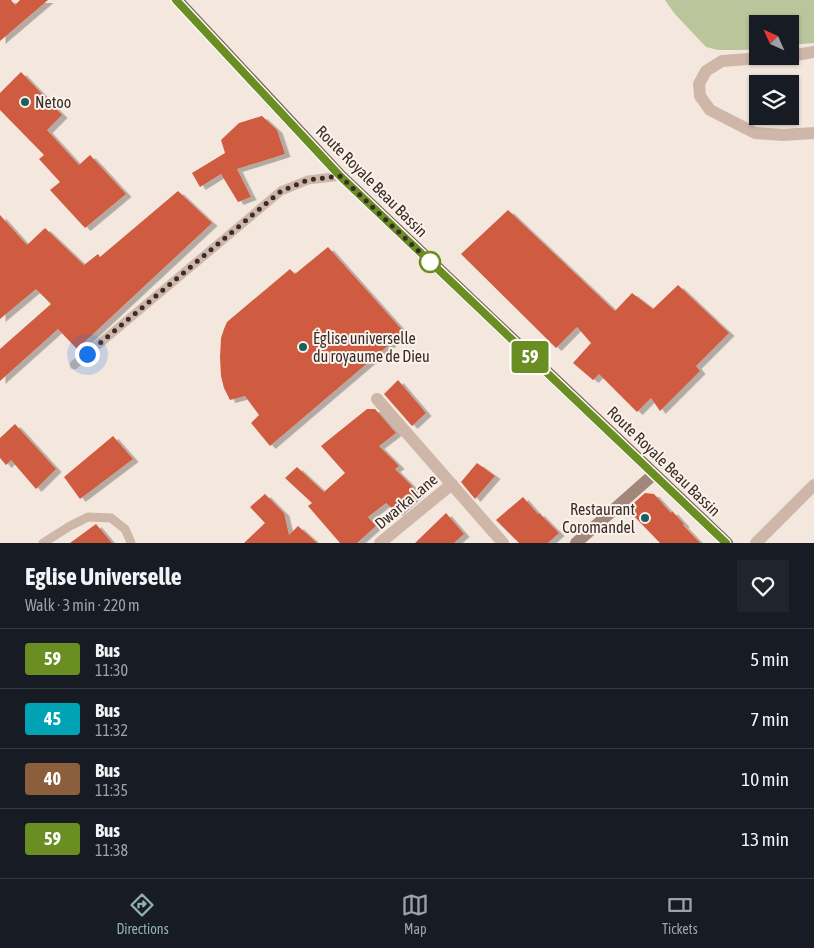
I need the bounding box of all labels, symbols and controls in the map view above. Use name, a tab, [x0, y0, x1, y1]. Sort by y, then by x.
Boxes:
north arrow	[749, 15, 799, 65]
map controls	[749, 15, 799, 125]
button: layers	[749, 75, 799, 125]
place label: Netoo	[35, 93, 71, 111]
marker: Netoo	[19, 96, 31, 108]
street label: Route Royale Beau Bassin	[312, 122, 431, 241]
unlabelled marker	[419, 251, 441, 273]
place label: Église universelle du royaume de Dieu	[313, 329, 430, 366]
marker: Église universelle du royaume de Dieu	[297, 341, 309, 353]
line badge: 59	[508, 341, 552, 373]
your location	[75, 342, 100, 367]
text: 59	[522, 346, 538, 367]
street label: Route Royale Beau Bassin	[603, 402, 724, 520]
street label: Dwarka Lane	[371, 470, 441, 532]
place label: Restaurant Coromandel	[562, 500, 636, 536]
marker: Restaurant Coromandel	[639, 512, 651, 524]
button: heart	[737, 560, 789, 612]
text: Eglise Universelle	[25, 563, 182, 590]
text: Walk · 3 min · 220 m	[25, 596, 139, 614]
text: Bus	[95, 639, 120, 661]
text: 59	[44, 648, 61, 669]
text: 5 min	[750, 648, 789, 670]
text: 11:30	[95, 661, 128, 679]
text: Bus	[95, 699, 120, 721]
text: 45	[44, 708, 61, 729]
text: 7 min	[750, 708, 789, 730]
text: 11:32	[95, 721, 128, 739]
text: Bus	[95, 759, 120, 781]
text: 40	[44, 768, 61, 789]
text: 10 min	[741, 768, 789, 790]
text: 11:35	[95, 781, 128, 799]
text: Bus	[95, 819, 120, 841]
text: 59	[44, 828, 61, 849]
text: 13 min	[741, 828, 789, 850]
text: 11:38	[95, 841, 128, 859]
tab: Directions	[116, 891, 169, 937]
tab: Map	[401, 891, 429, 937]
tab: Tickets	[662, 891, 698, 937]

